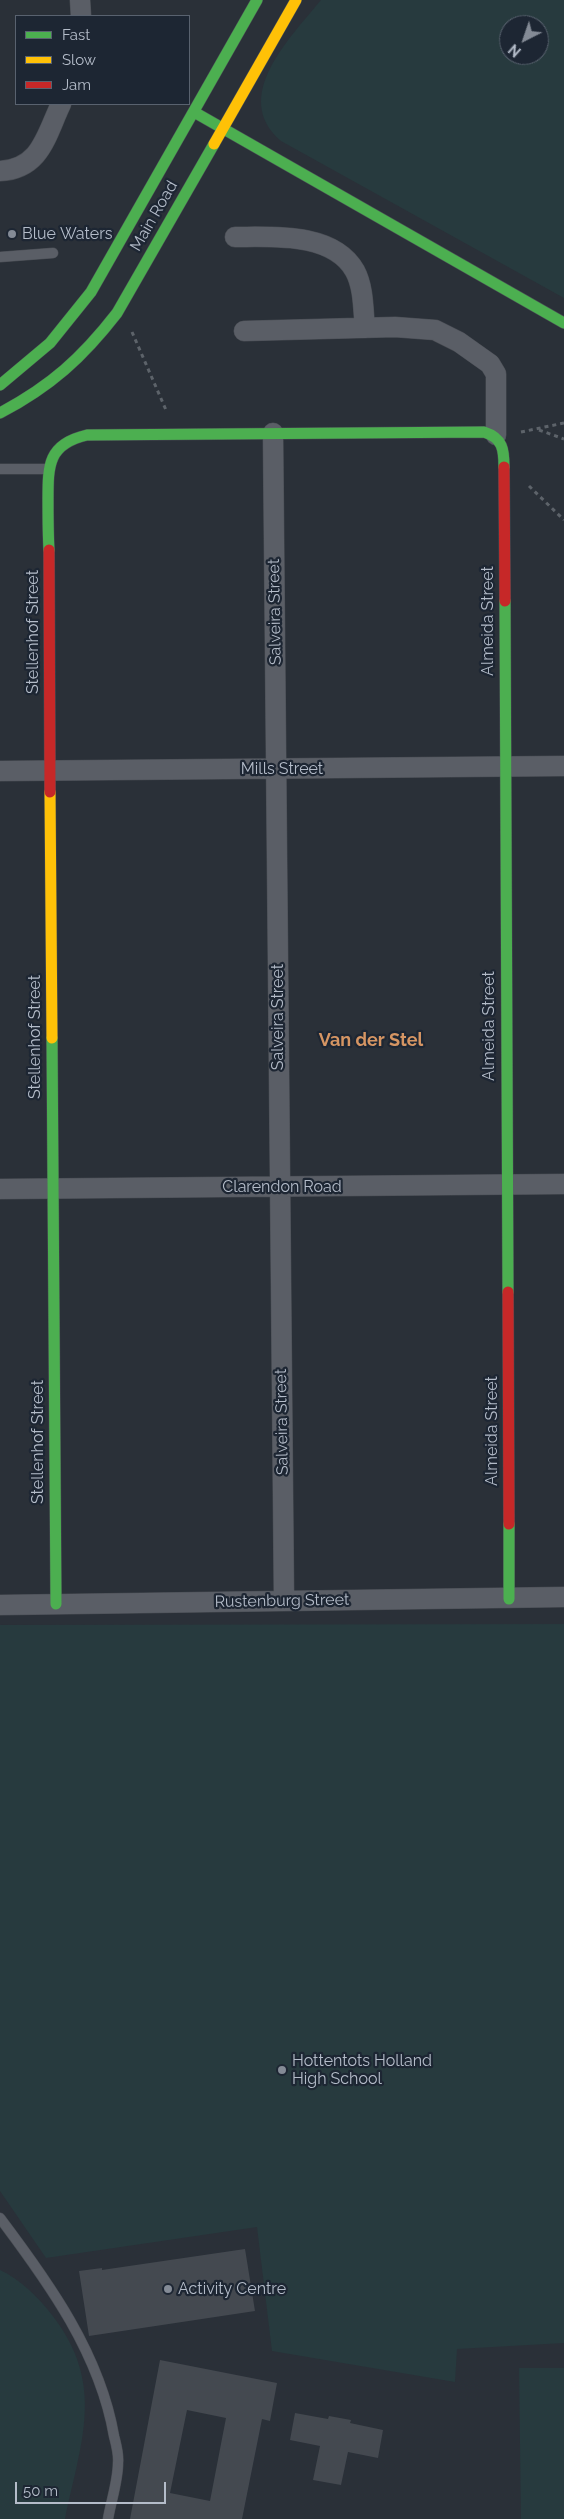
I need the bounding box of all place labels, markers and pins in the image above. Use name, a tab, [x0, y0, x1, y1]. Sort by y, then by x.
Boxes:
place label: Blue Waters	[22, 224, 112, 244]
marker: Blue Waters	[6, 228, 18, 240]
place label: Hottentots Holland High School	[292, 2051, 432, 2089]
marker: Hottentots Holland High School	[276, 2064, 288, 2076]
place label: Activity Centre	[178, 2279, 286, 2299]
marker: Activity Centre	[162, 2283, 174, 2295]

